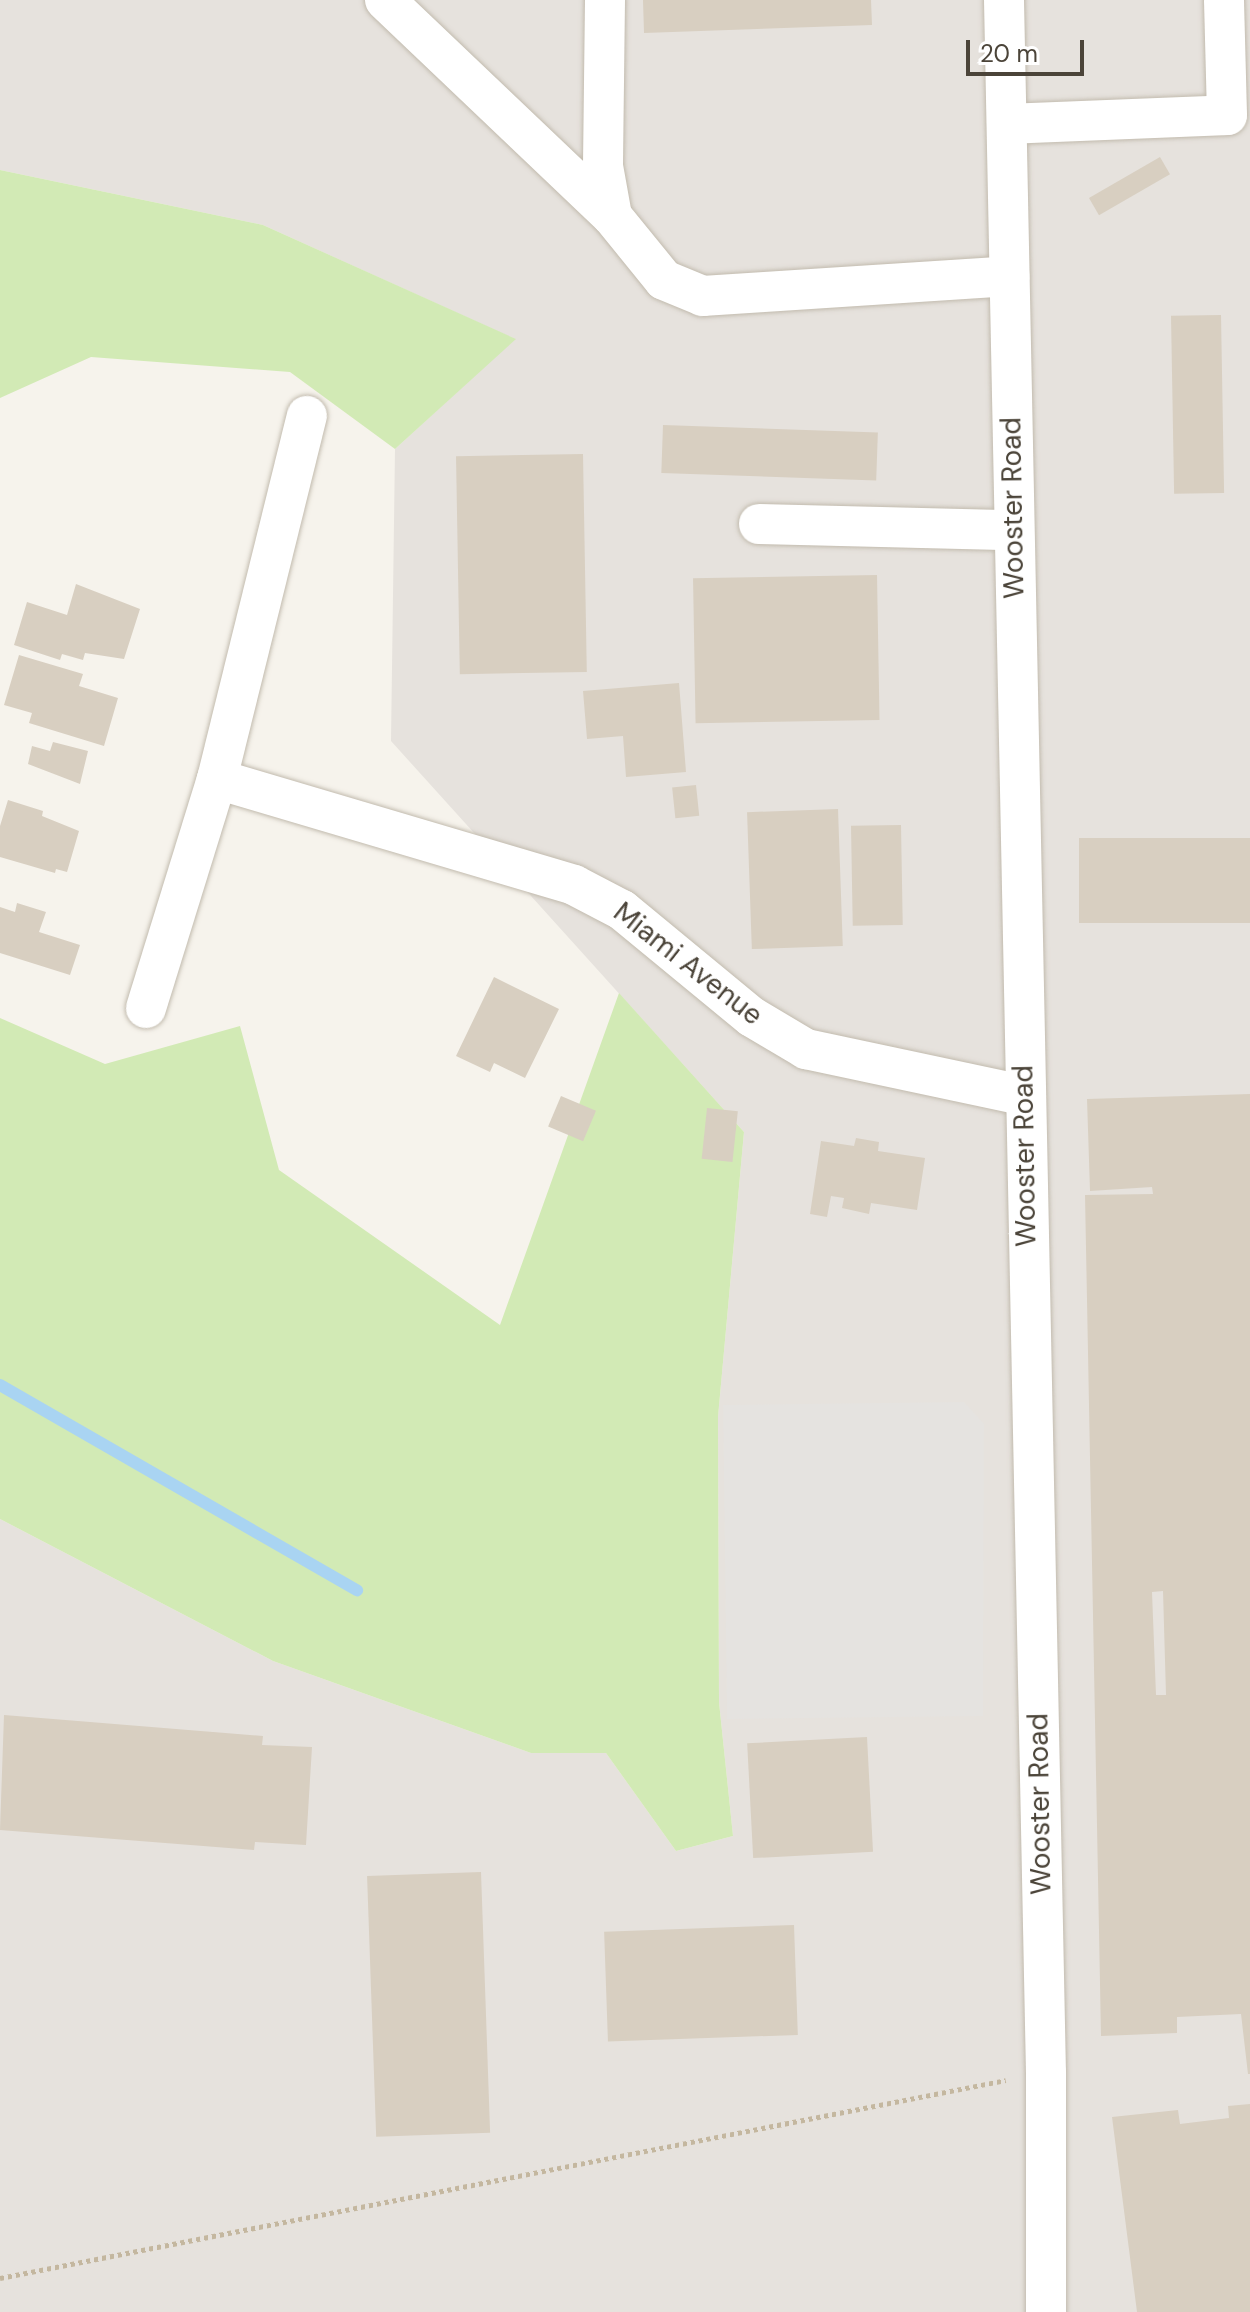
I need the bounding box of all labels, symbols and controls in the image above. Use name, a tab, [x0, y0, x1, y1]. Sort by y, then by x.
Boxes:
scale bar	[970, 24, 1088, 74]
text: 20 m	[980, 38, 1038, 69]
street label: Wooster Road	[995, 417, 1031, 599]
street label: Miami Avenue	[607, 895, 769, 1033]
street label: Wooster Road	[1007, 1065, 1043, 1247]
street label: Wooster Road	[1022, 1713, 1058, 1895]

